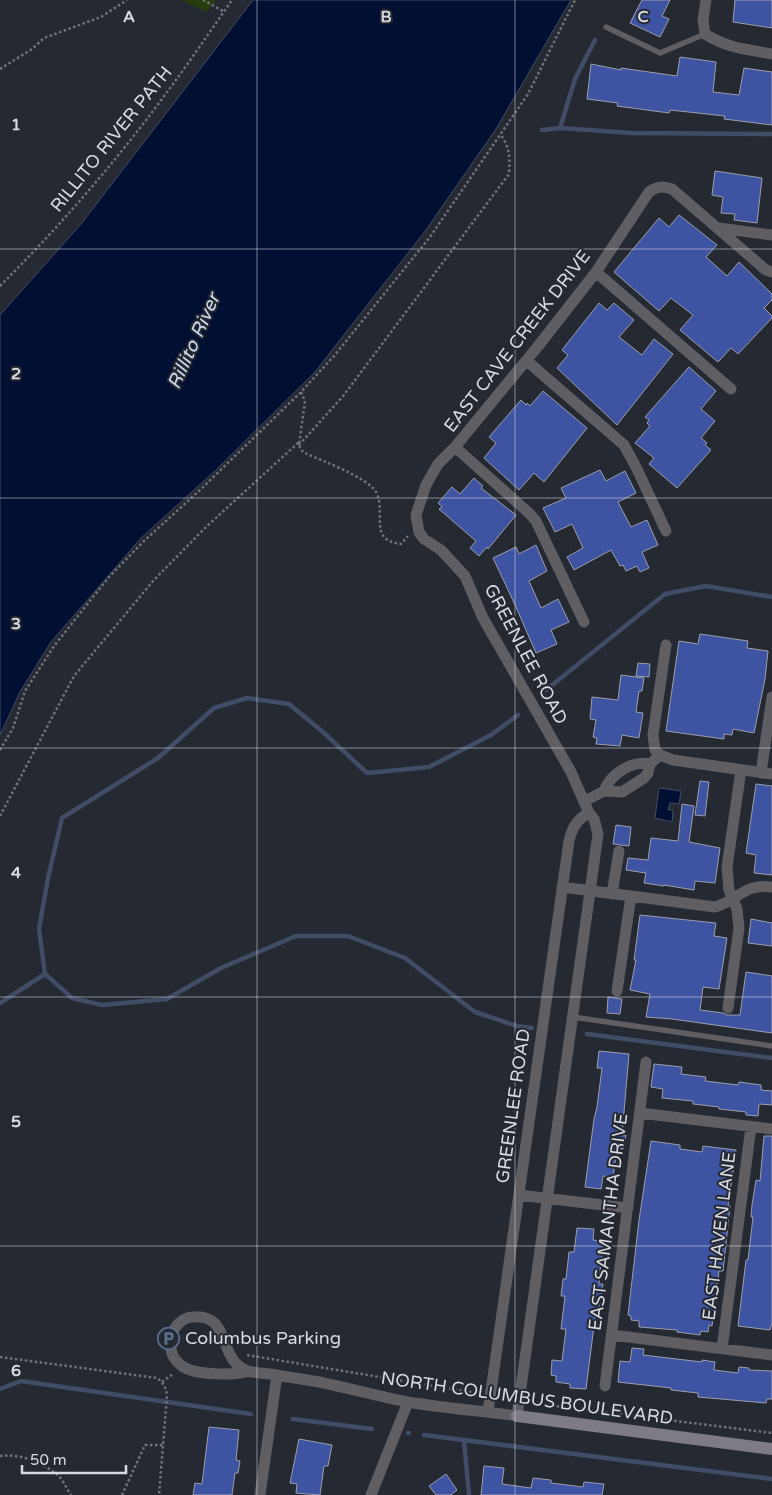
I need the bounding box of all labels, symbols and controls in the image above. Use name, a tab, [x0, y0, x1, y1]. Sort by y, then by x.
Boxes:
text: A	[123, 7, 135, 27]
text: B	[380, 7, 392, 27]
text: C	[637, 7, 649, 27]
street label: RILLITO RIVER PATH	[45, 62, 177, 216]
text: 1	[11, 115, 21, 135]
street label: EAST CAVE CREEK DRIVE	[439, 245, 595, 437]
water label: Rillito River	[163, 288, 226, 393]
text: 2	[11, 364, 21, 384]
street label: GREENLEE ROAD	[480, 580, 572, 728]
text: 3	[11, 614, 21, 634]
text: 4	[11, 863, 21, 883]
street label: GREENLEE ROAD	[491, 1027, 535, 1185]
text: 5	[11, 1112, 21, 1132]
street label: EAST SAMANTHA DRIVE	[584, 1112, 632, 1332]
street label: EAST HAVEN LANE	[698, 1150, 740, 1322]
parking icon: Columbus Parking	[157, 1326, 181, 1350]
place label: Columbus Parking	[185, 1327, 341, 1349]
text: 6	[11, 1361, 21, 1381]
street label: NORTH COLUMBUS BOULEVARD	[379, 1367, 675, 1429]
scale bar	[22, 1442, 126, 1474]
text: 50 m	[30, 1451, 67, 1469]

